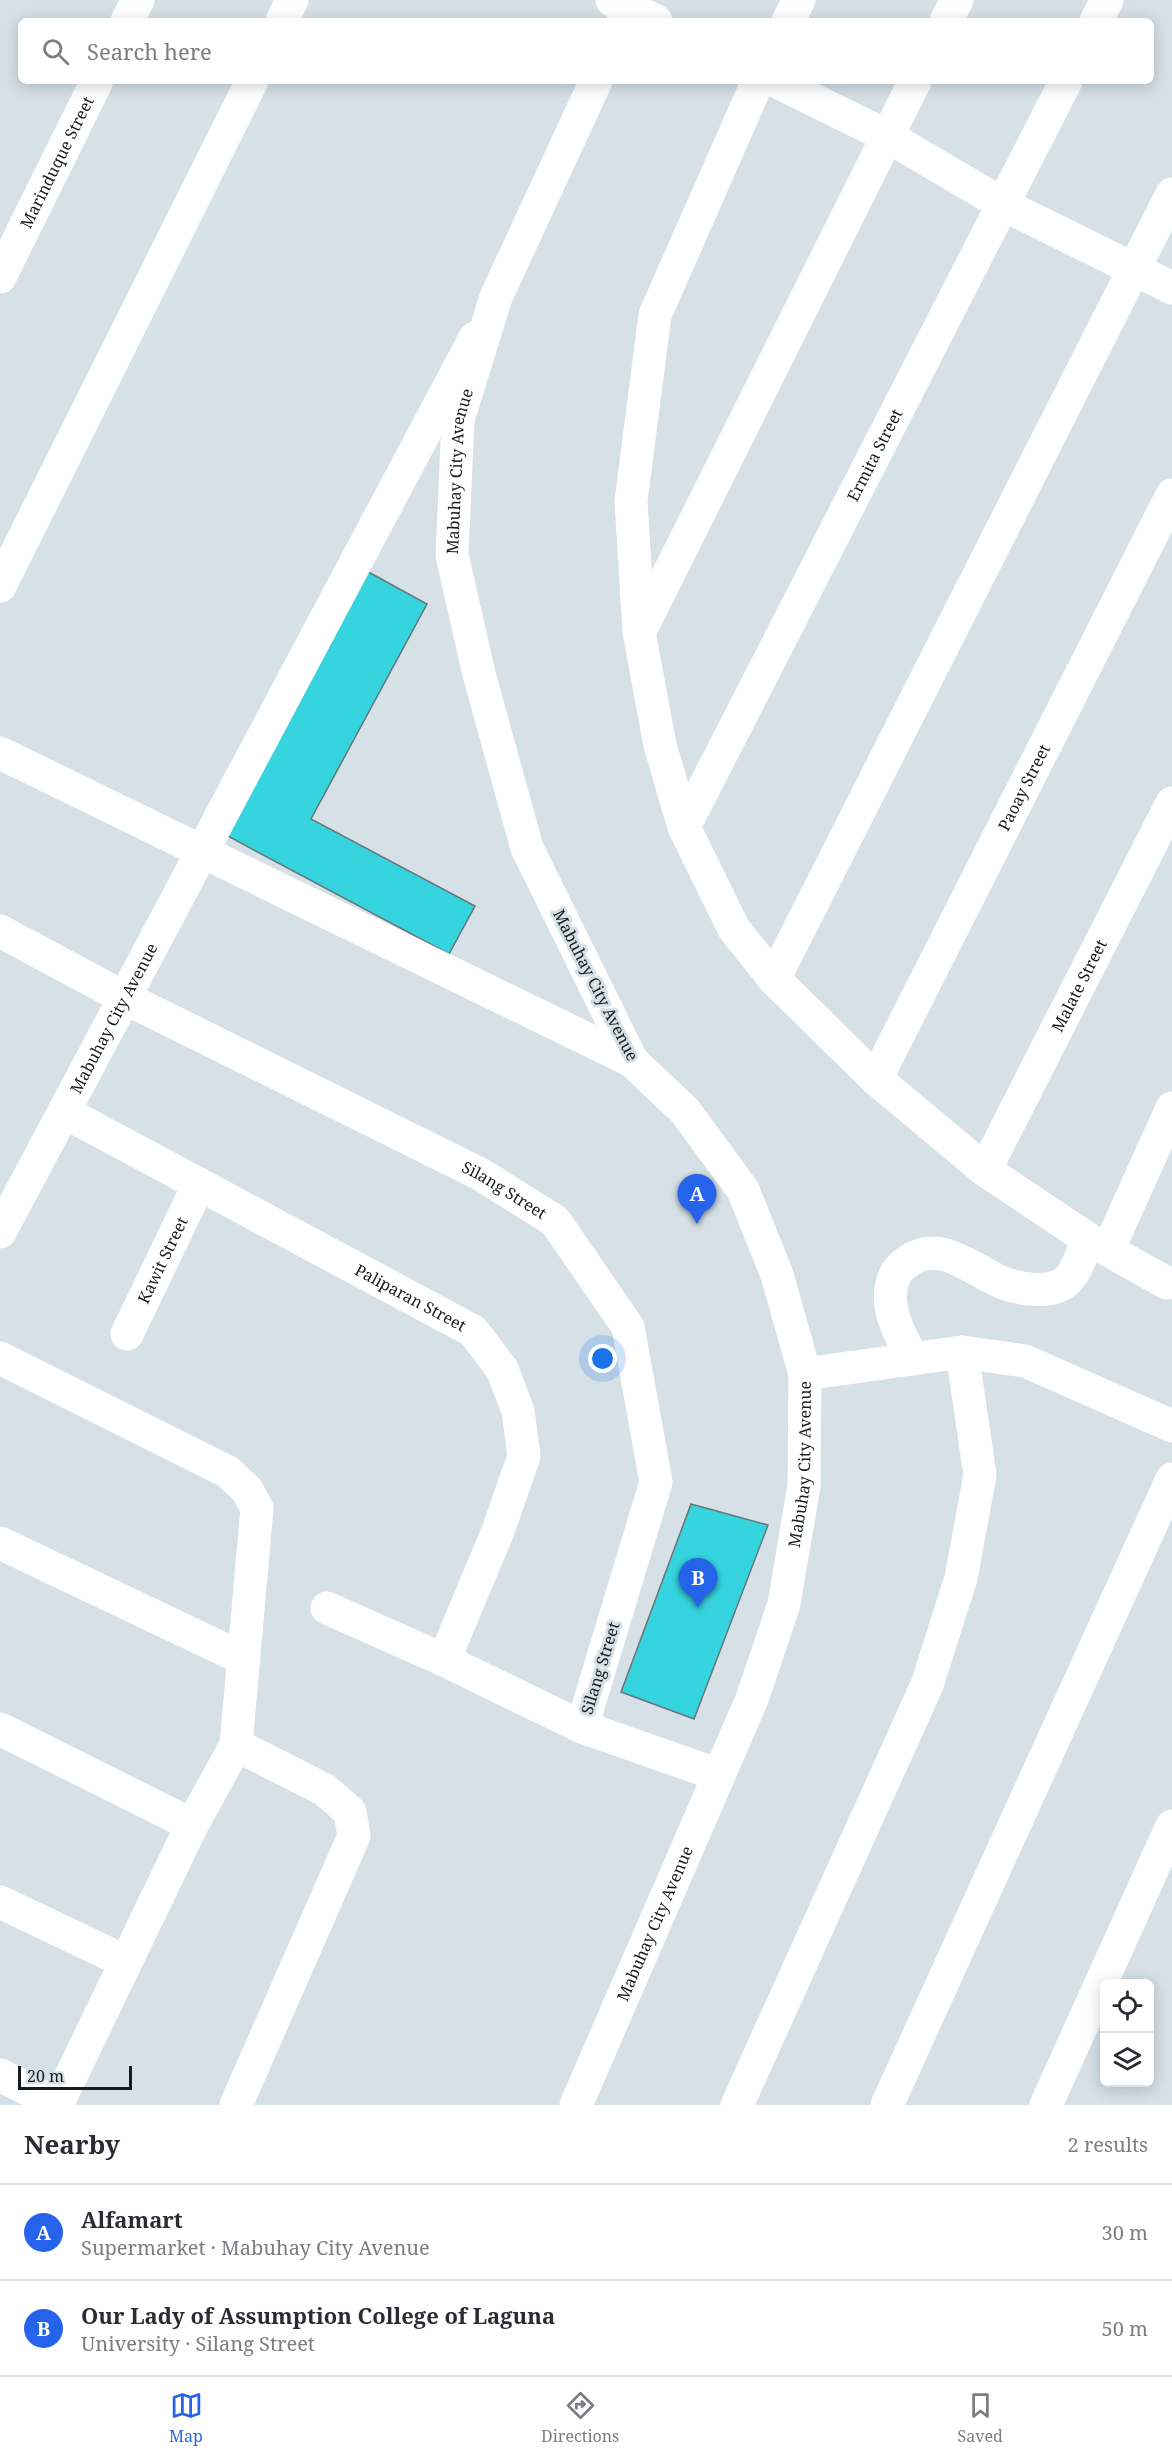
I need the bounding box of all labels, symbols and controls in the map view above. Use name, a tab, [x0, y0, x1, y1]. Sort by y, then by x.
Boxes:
search box	[18, 18, 1154, 84]
icon: search	[39, 35, 72, 68]
text: Search here	[87, 36, 212, 66]
street label: Marinduque Street	[15, 92, 99, 232]
street label: Mabuhay City Avenue	[441, 386, 478, 555]
street label: Ermita Street	[842, 405, 908, 505]
street label: Paoay Street	[993, 740, 1055, 834]
street label: Mabuhay City Avenue	[548, 906, 644, 1064]
street label: Malate Street	[1046, 935, 1112, 1036]
street label: Mabuhay City Avenue	[65, 939, 162, 1097]
street label: Silang Street	[458, 1156, 551, 1224]
pin: A	[678, 1174, 716, 1224]
street label: Kawit Street	[132, 1213, 193, 1307]
street label: Paliparan Street	[351, 1259, 470, 1336]
your location	[588, 1344, 617, 1373]
street label: Mabuhay City Avenue	[783, 1381, 816, 1549]
pin: B	[678, 1558, 718, 1608]
street label: Silang Street	[576, 1619, 625, 1717]
street label: Mabuhay City Avenue	[611, 1842, 698, 2004]
map controls	[1100, 1979, 1154, 2087]
button: locate	[1100, 1979, 1154, 2033]
button: layers	[1100, 2033, 1154, 2087]
scale bar	[18, 2063, 132, 2090]
text: 20 m	[27, 2065, 64, 2087]
text: Nearby	[24, 2126, 120, 2162]
text: 2 results	[1068, 2131, 1148, 2158]
text: Alfamart	[81, 2204, 183, 2234]
text: A	[36, 2219, 51, 2246]
text: 30 m	[1102, 2219, 1148, 2246]
text: Supermarket · Mabuhay City Avenue	[81, 2234, 430, 2261]
text: Our Lady of Assumption College of Laguna	[81, 2300, 555, 2330]
text: B	[37, 2315, 50, 2342]
text: 50 m	[1102, 2315, 1148, 2342]
text: University · Silang Street	[81, 2330, 315, 2357]
tab: Map	[169, 2389, 203, 2447]
tab: Directions	[541, 2389, 619, 2447]
tab: Saved	[958, 2389, 1003, 2447]

